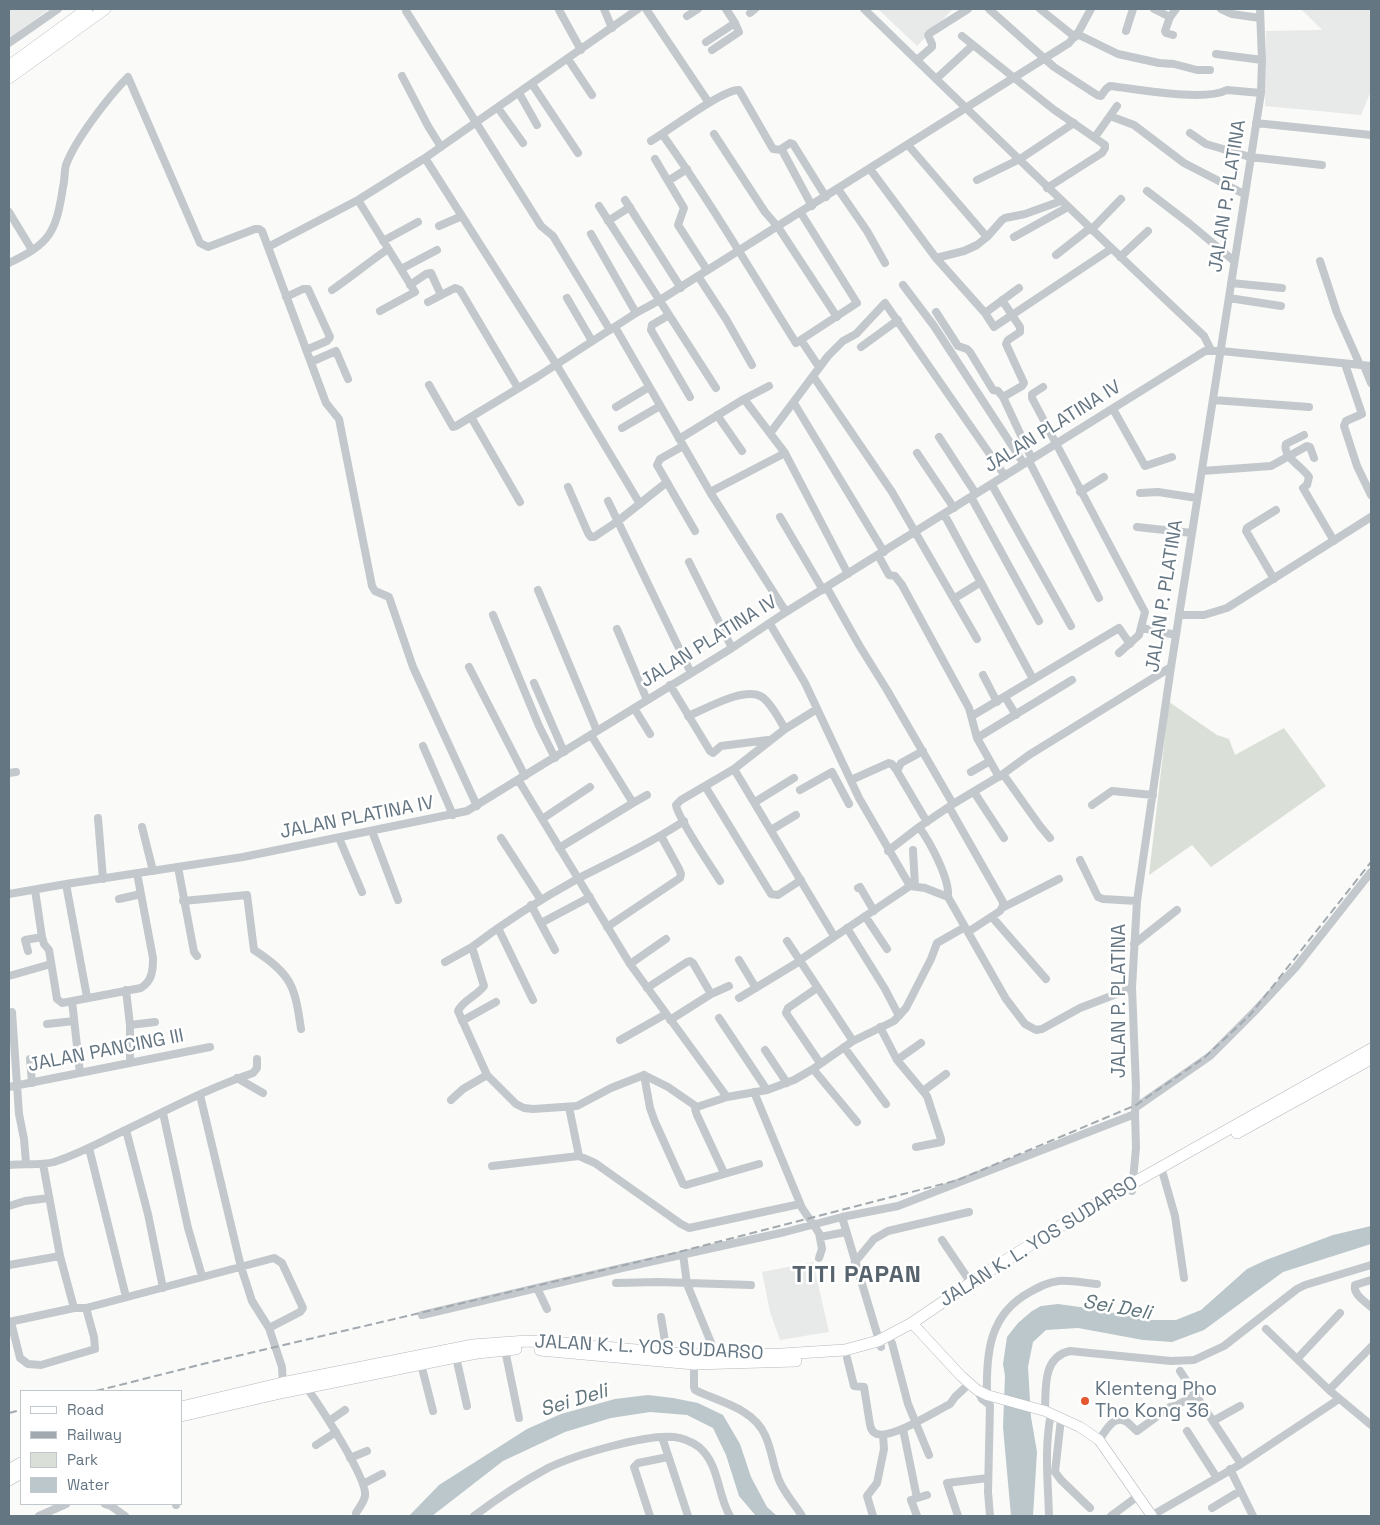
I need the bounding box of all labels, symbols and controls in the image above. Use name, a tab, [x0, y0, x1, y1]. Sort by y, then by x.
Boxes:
street label: JALAN P. PLATINA	[1205, 118, 1251, 274]
street label: JALAN PLATINA IV	[981, 376, 1125, 478]
street label: JALAN P. PLATINA	[1142, 518, 1188, 674]
street label: JALAN PLATINA IV	[637, 591, 781, 693]
street label: JALAN PLATINA IV	[278, 792, 436, 844]
street label: JALAN P. PLATINA	[1109, 924, 1131, 1078]
street label: JALAN PANCING III	[26, 1025, 186, 1077]
street label: JALAN K. L. YOS SUDARSO	[936, 1172, 1142, 1312]
district label: TITI PAPAN	[791, 1261, 923, 1289]
water label: Sei Deli	[1081, 1290, 1153, 1326]
street label: JALAN K. L. YOS SUDARSO	[534, 1331, 764, 1365]
water label: Sei Deli	[537, 1379, 611, 1423]
place label: Klenteng Pho Tho Kong 36	[1095, 1379, 1217, 1423]
legend	[20, 1390, 182, 1505]
marker: Klenteng Pho Tho Kong 36	[1079, 1395, 1091, 1407]
text: Road	[67, 1400, 104, 1419]
text: Railway	[67, 1425, 122, 1444]
text: Park	[67, 1450, 98, 1469]
text: Water	[67, 1475, 109, 1494]

